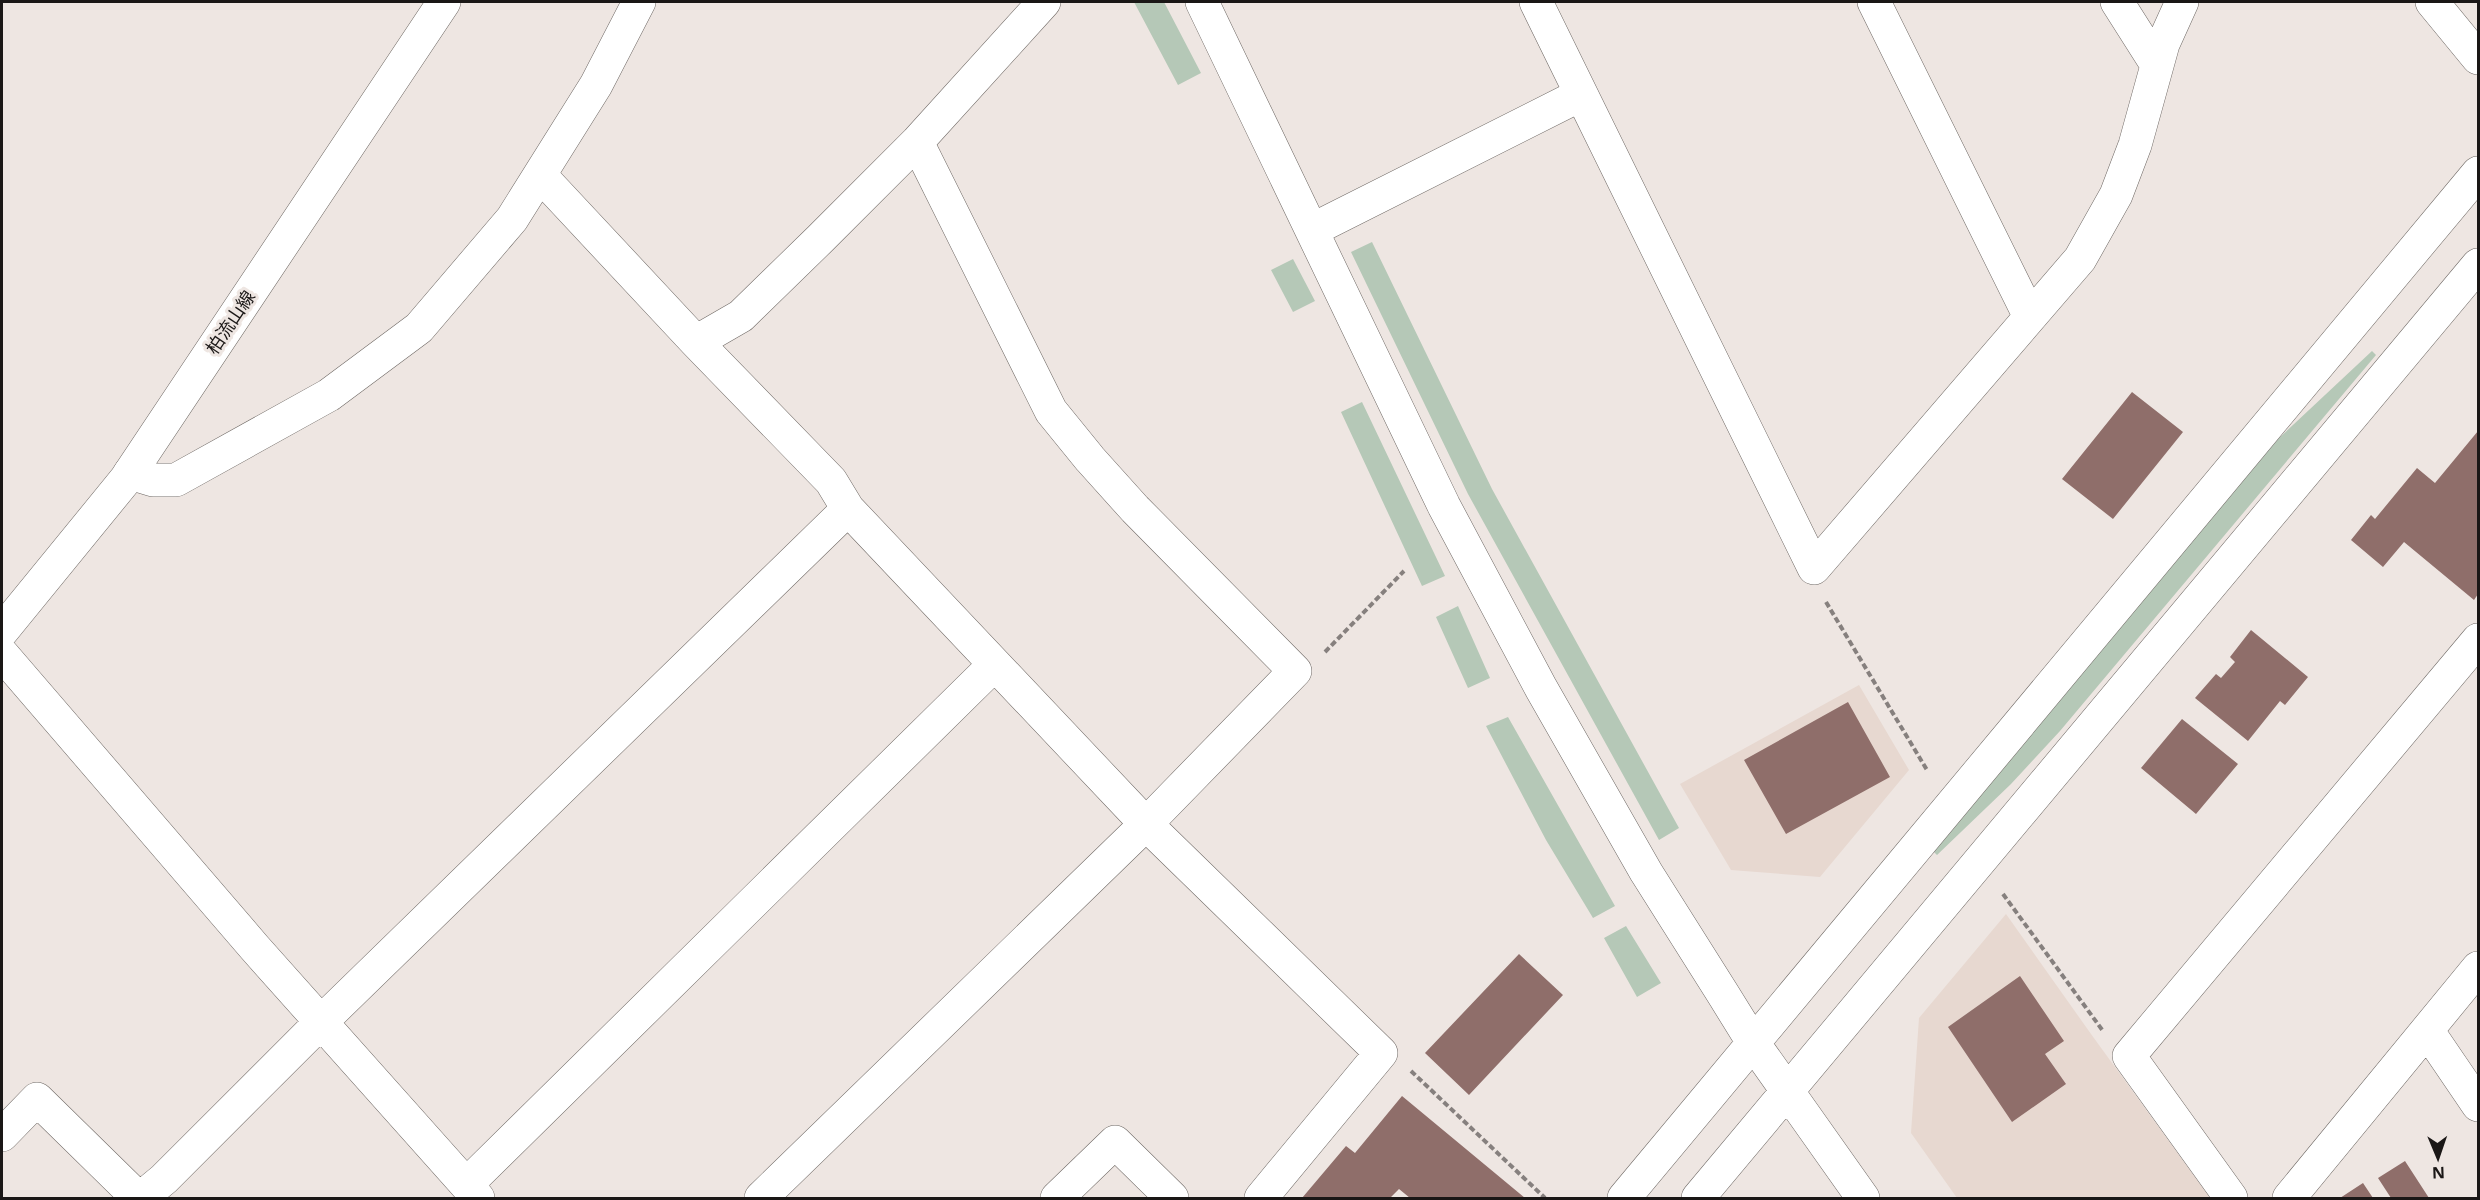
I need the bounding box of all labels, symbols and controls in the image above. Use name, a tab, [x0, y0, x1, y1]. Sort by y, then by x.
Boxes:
street label: 柏流山線	[200, 285, 260, 359]
north arrow	[2408, 1128, 2468, 1188]
text: N	[2432, 1162, 2445, 1184]

